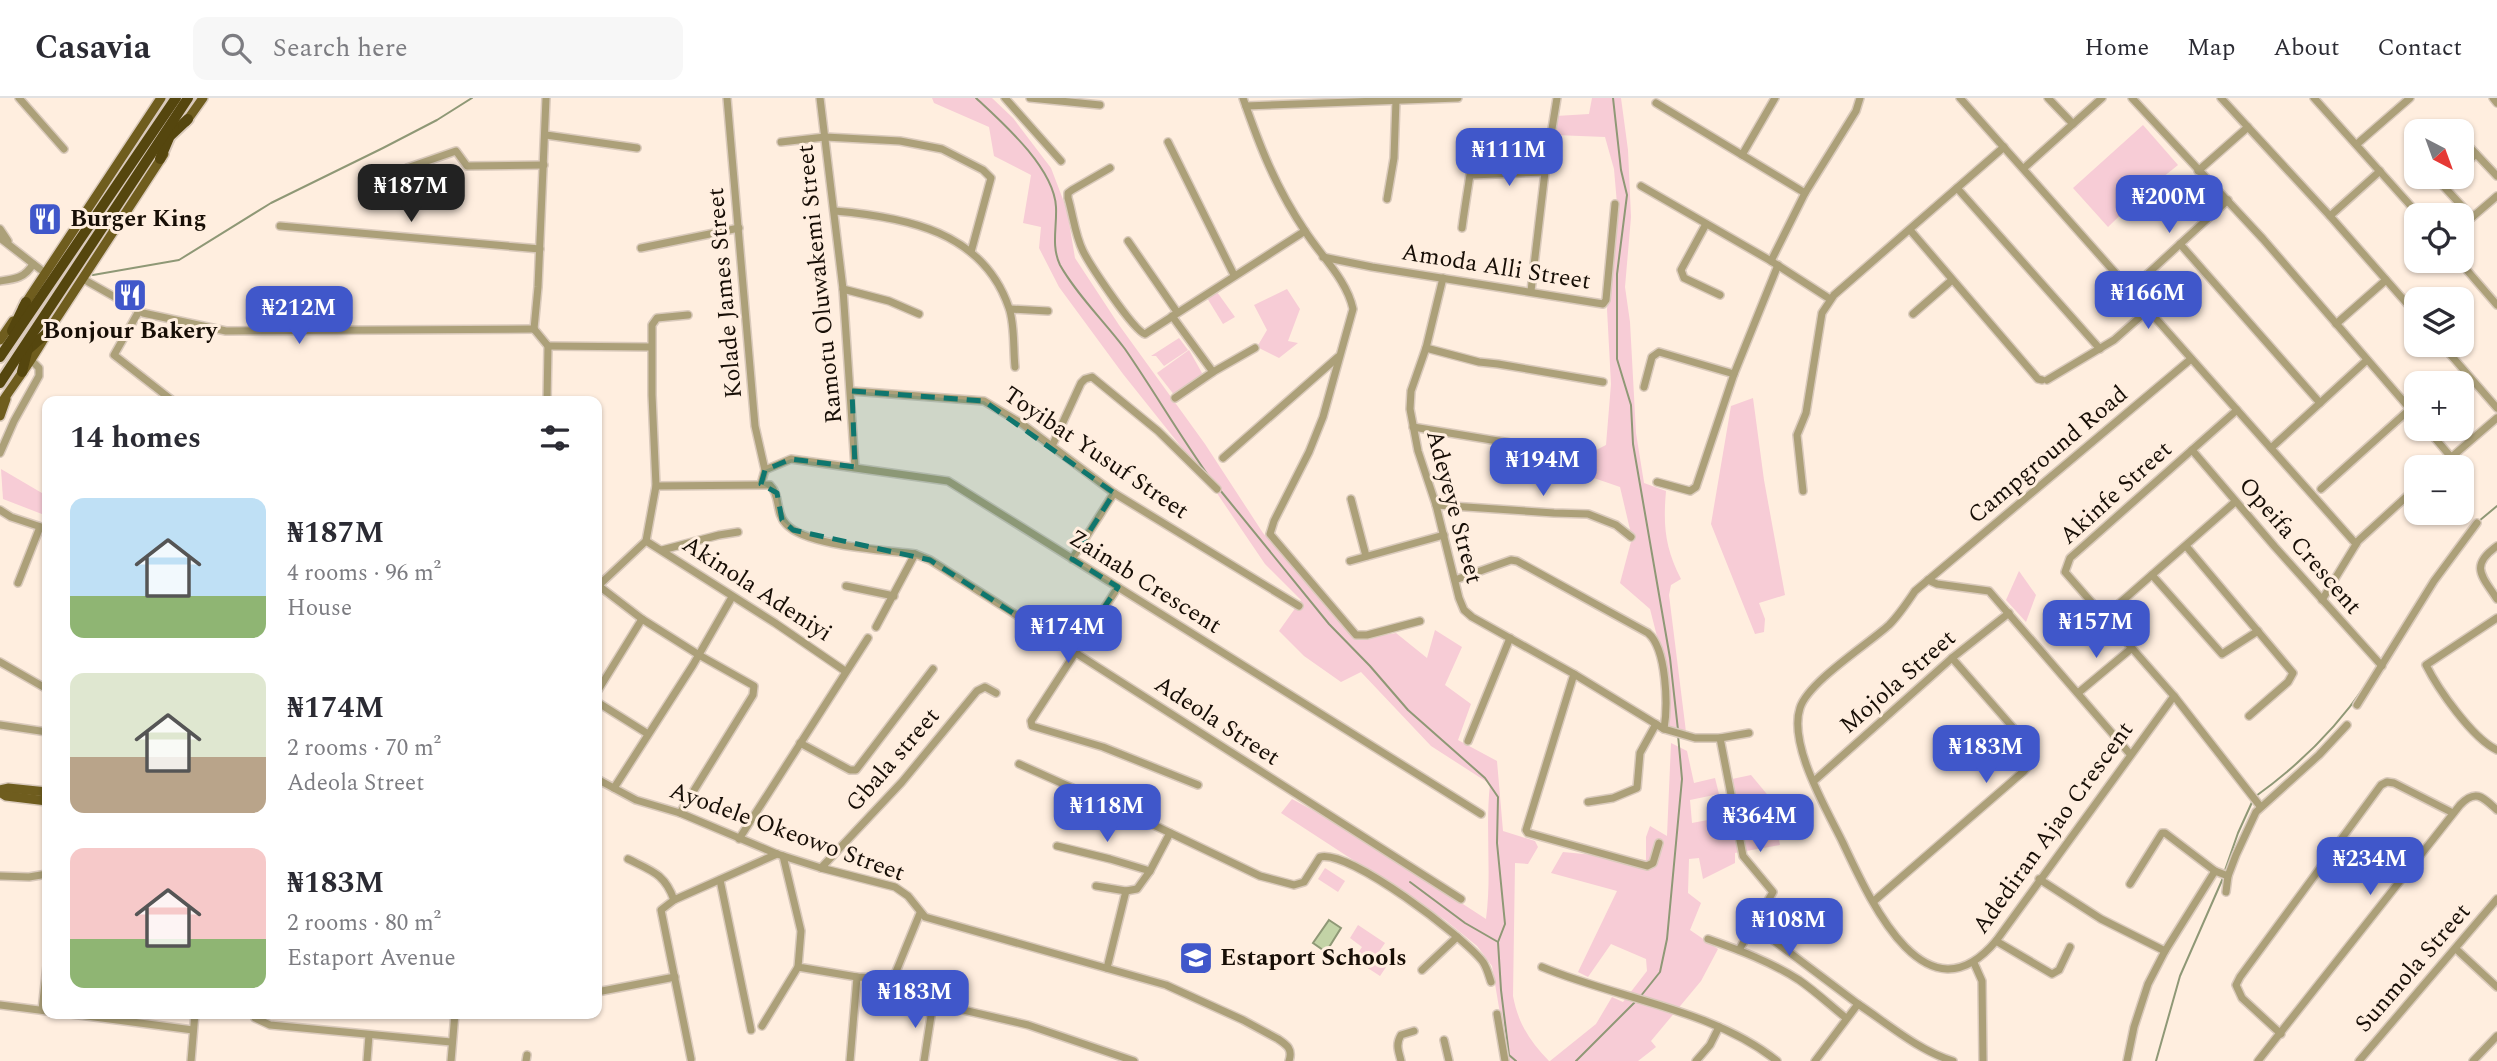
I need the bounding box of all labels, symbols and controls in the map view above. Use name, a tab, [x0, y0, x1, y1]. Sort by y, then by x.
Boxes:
search box	[193, 17, 683, 80]
text: Casavia	[35, 23, 151, 73]
text: Search here	[273, 28, 408, 68]
icon: search	[217, 29, 255, 67]
text: Home	[2084, 30, 2149, 66]
text: Map	[2187, 30, 2235, 66]
text: About	[2273, 30, 2339, 66]
text: Contact	[2377, 30, 2462, 66]
north arrow	[2404, 119, 2474, 189]
map controls	[2404, 119, 2474, 525]
pin: ₦111M	[1460, 129, 1558, 188]
text: ₦111M	[1472, 133, 1546, 168]
street label: Ramotu Oluwakemi Street	[787, 143, 853, 425]
pin: ₦187M	[362, 164, 460, 224]
text: ₦187M	[374, 169, 448, 204]
pin: ₦200M	[2120, 176, 2218, 235]
text: ₦200M	[2132, 180, 2206, 215]
street label: Kolade James Street	[698, 186, 752, 400]
restaurant icon: Burger King	[26, 200, 64, 238]
place label: Burger King	[70, 201, 206, 237]
button: locate	[2404, 203, 2474, 273]
street label: Amoda Alli Street	[1399, 234, 1593, 300]
pin: ₦166M	[2099, 272, 2197, 331]
restaurant icon: Bonjour Bakery	[111, 276, 149, 314]
text: ₦166M	[2111, 276, 2185, 311]
pin: ₦212M	[250, 286, 348, 346]
button: layers	[2404, 287, 2474, 357]
text: ₦212M	[262, 291, 336, 326]
place label: Bonjour Bakery	[43, 313, 219, 349]
button: +	[2404, 371, 2474, 441]
street label: Toyibat Yusuf Street	[996, 377, 1196, 529]
street label: Campground Road	[1960, 377, 2136, 533]
text: 14 homes	[70, 415, 201, 461]
icon: filters	[536, 419, 574, 457]
street label: Adeyeye Street	[1416, 426, 1492, 588]
street label: Akinfe Street	[2052, 433, 2180, 553]
pin: ₦194M	[1494, 438, 1592, 498]
text: ₦194M	[1506, 443, 1580, 478]
button: −	[2404, 455, 2474, 525]
street label: Opeifa Crescent	[2230, 469, 2370, 623]
text: ₦187M	[287, 510, 384, 556]
street label: Zainab Crescent	[1062, 521, 1228, 643]
icon: home	[126, 526, 210, 610]
street label: Akinola Adeniyi	[675, 527, 839, 651]
text: 4 rooms · 96 m²	[287, 556, 441, 591]
text: House	[287, 591, 352, 626]
pin: ₦157M	[2047, 601, 2145, 660]
text: ₦157M	[2059, 605, 2133, 640]
pin: ₦174M	[1019, 606, 1117, 665]
text: ₦174M	[1031, 610, 1105, 645]
street label: Mojola Street	[1832, 621, 1964, 743]
street label: Adeola Street	[1147, 667, 1287, 775]
text: ₦174M	[287, 685, 384, 731]
street label: Gbala street	[837, 700, 949, 820]
icon: home	[126, 701, 210, 785]
street label: Adediran Ajao Crescent	[1963, 714, 2143, 942]
pin: ₦183M	[1937, 726, 2035, 785]
text: ₦183M	[1949, 730, 2023, 765]
text: 2 rooms · 70 m²	[287, 731, 441, 766]
text: Adeola Street	[287, 766, 424, 801]
street label: Ayodele Okeowo Street	[664, 773, 910, 891]
pin: ₦118M	[1058, 784, 1156, 844]
text: ₦118M	[1070, 789, 1144, 824]
pin: ₦364M	[1711, 794, 1809, 854]
text: ₦364M	[1723, 799, 1797, 834]
pin: ₦234M	[2321, 838, 2419, 897]
text: ₦234M	[2333, 842, 2407, 877]
text: ₦183M	[287, 860, 384, 906]
icon: home	[126, 876, 210, 960]
street label: Sunmola Street	[2346, 895, 2480, 1041]
pin: ₦108M	[1740, 898, 1838, 958]
text: ₦108M	[1752, 903, 1826, 938]
text: 2 rooms · 80 m²	[287, 906, 441, 941]
school or university icon: Estaport Schools	[1177, 939, 1215, 977]
place label: Estaport Schools	[1220, 940, 1407, 976]
text: Estaport Avenue	[287, 941, 456, 976]
pin: ₦183M	[866, 970, 964, 1030]
text: ₦183M	[878, 975, 952, 1010]

